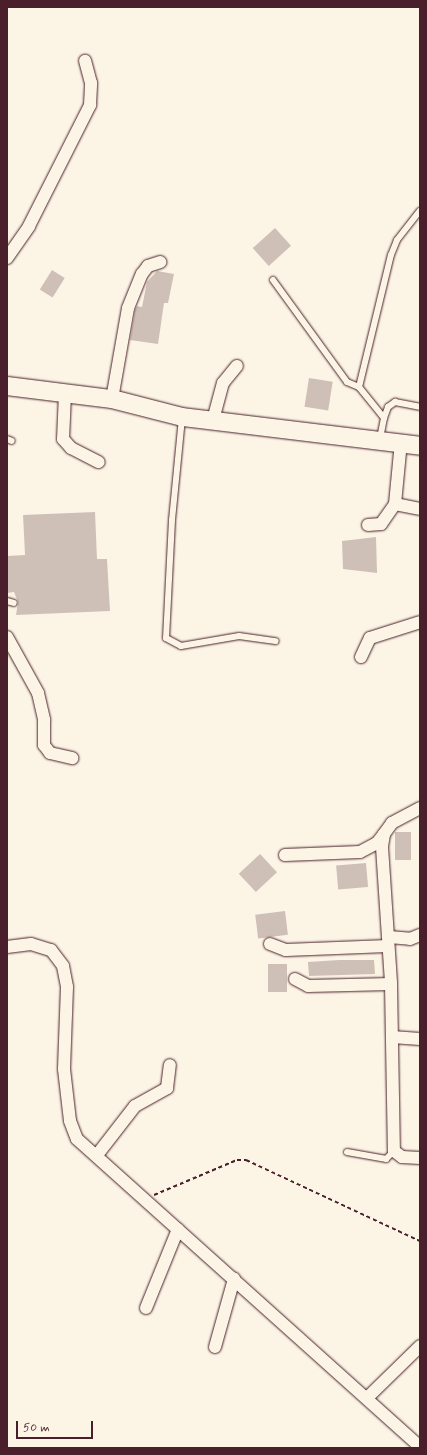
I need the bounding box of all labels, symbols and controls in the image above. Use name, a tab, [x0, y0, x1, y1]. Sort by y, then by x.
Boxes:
scale bar	[18, 1413, 95, 1439]
text: 50 m	[23, 1420, 50, 1436]

